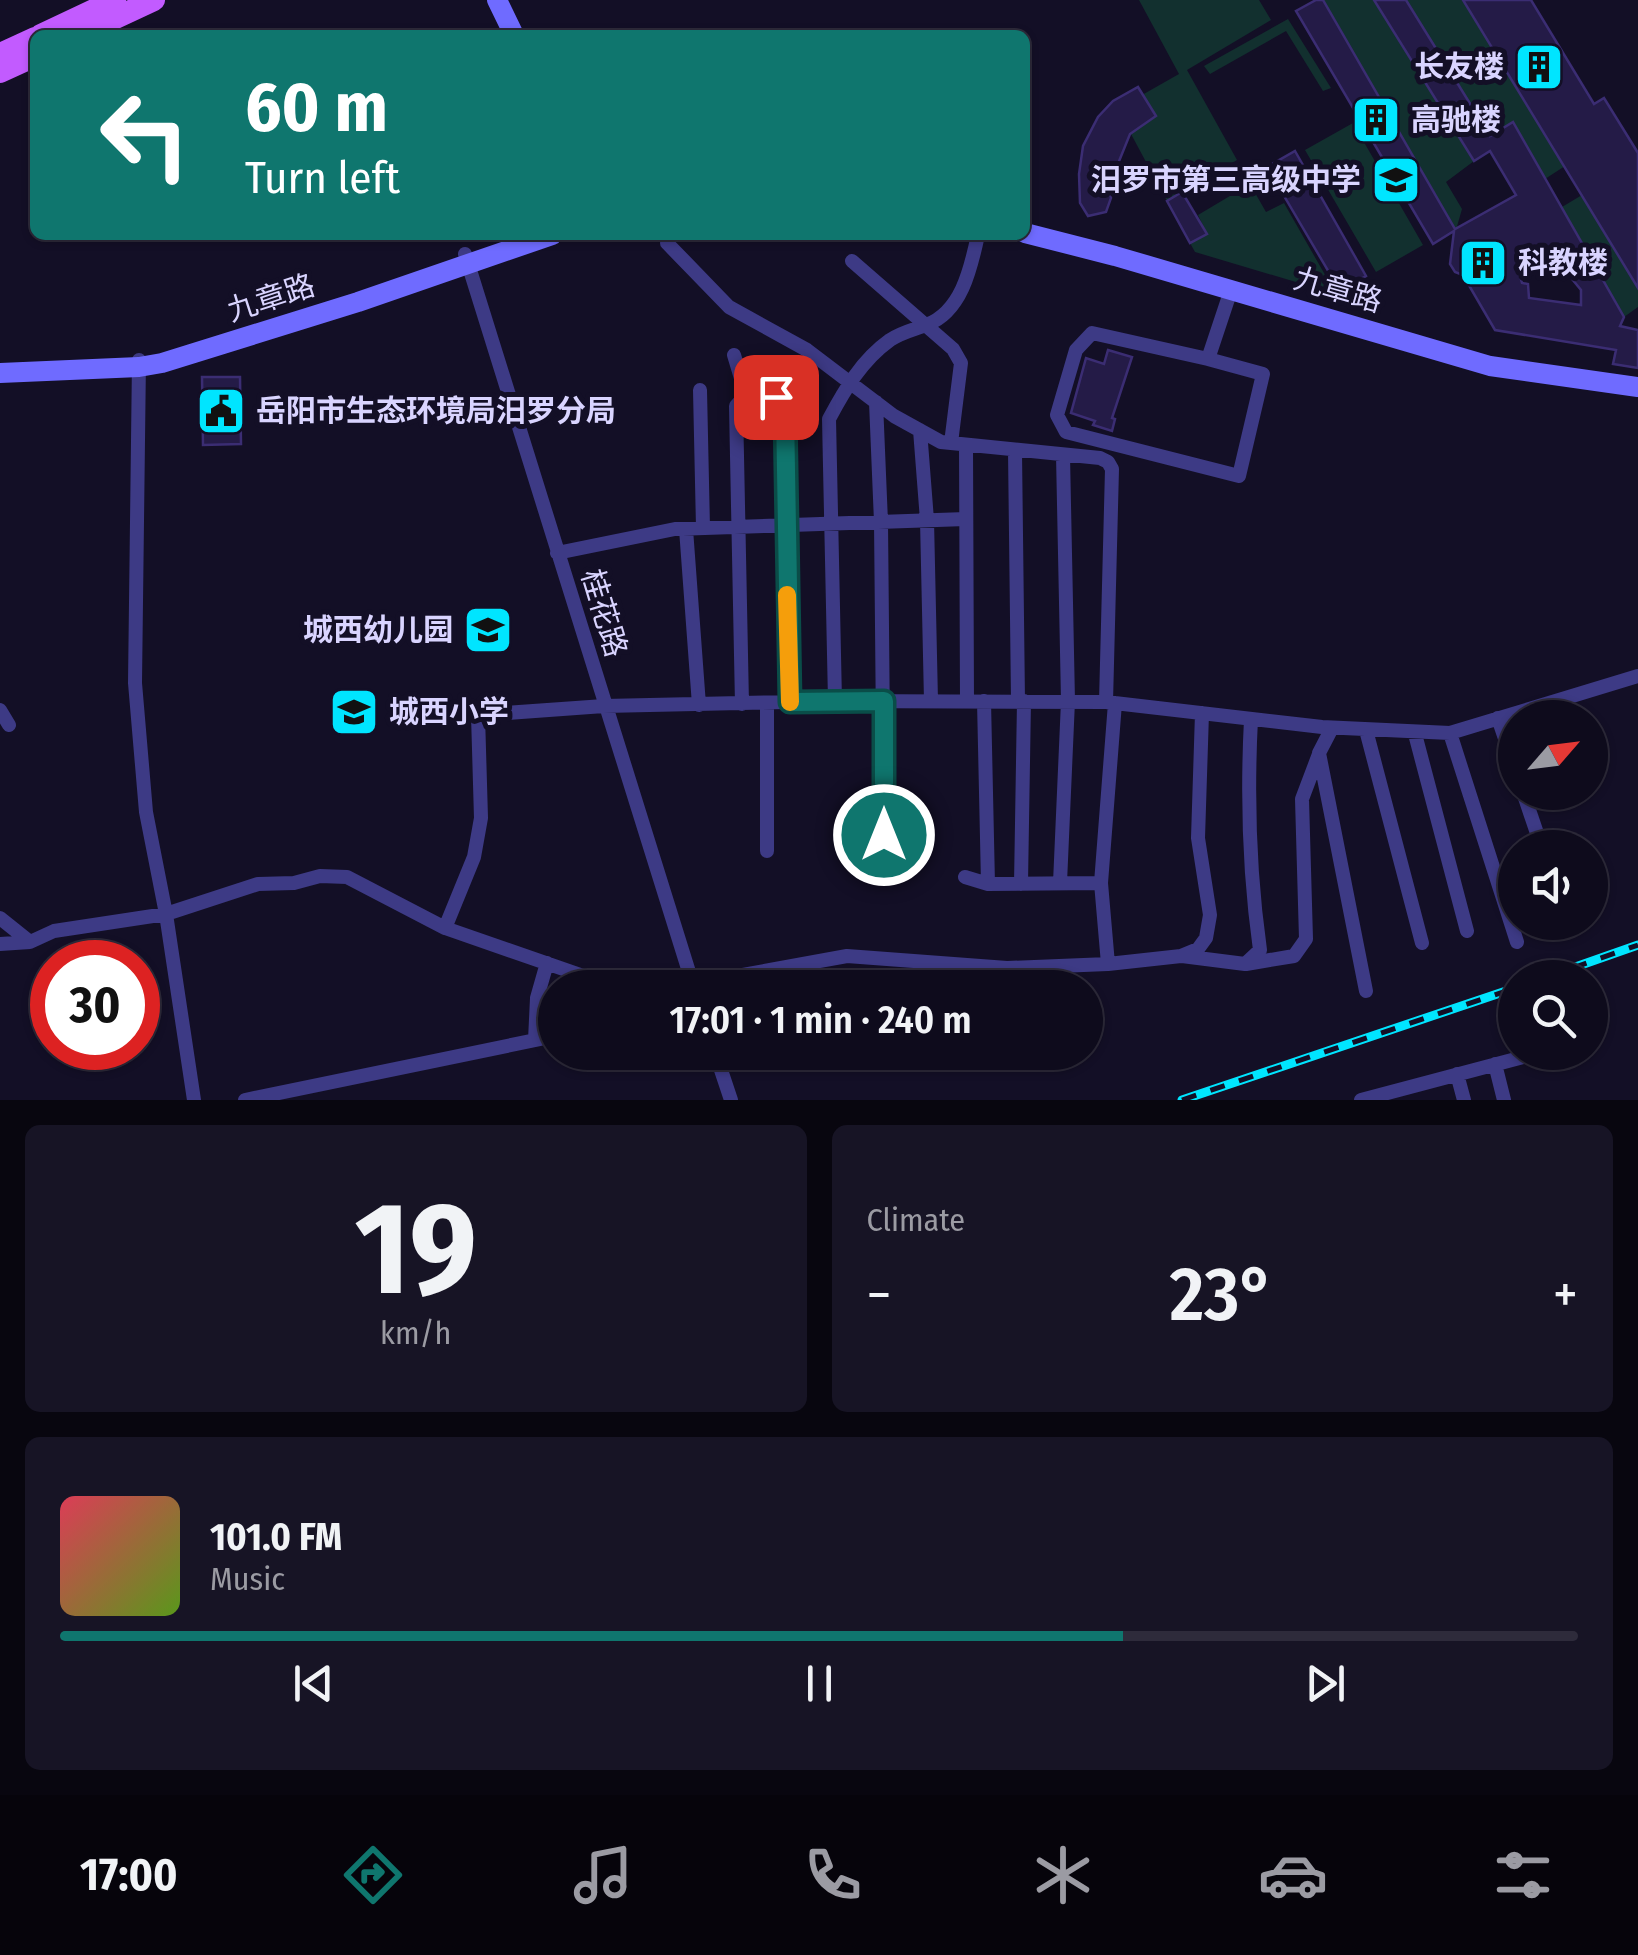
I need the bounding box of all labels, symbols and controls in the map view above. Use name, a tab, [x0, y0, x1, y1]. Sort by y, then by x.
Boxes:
building icon: 长友楼	[1513, 41, 1565, 93]
place label: 长友楼	[1414, 49, 1504, 85]
text: 60 m	[245, 66, 388, 150]
icon: left	[80, 70, 210, 200]
building icon: 高驰楼	[1350, 94, 1402, 146]
place label: 高驰楼	[1411, 102, 1501, 138]
text: Turn left	[245, 151, 400, 205]
school or university icon: 汨罗市第三高级中学	[1370, 154, 1422, 206]
place label: 汨罗市第三高级中学	[1091, 162, 1361, 198]
building icon: 科教楼	[1457, 237, 1509, 289]
place label: 科教楼	[1518, 245, 1608, 281]
street label: 九章路	[1290, 260, 1386, 320]
street label: 九章路	[223, 267, 319, 329]
pin	[734, 355, 819, 440]
icon: arrive	[749, 370, 804, 425]
public building icon: 岳阳市生态环境局汨罗分局	[195, 385, 247, 437]
place label: 岳阳市生态环境局汨罗分局	[256, 393, 616, 429]
street label: 桂花路	[574, 565, 634, 661]
school or university icon: 城西幼儿园	[462, 604, 514, 656]
place label: 城西幼儿园	[303, 612, 453, 648]
school or university icon: 城西小学	[328, 686, 380, 738]
place label: 城西小学	[389, 694, 509, 730]
north arrow	[1498, 700, 1608, 810]
map controls	[1498, 700, 1608, 1070]
position arrow	[832, 783, 936, 887]
button: sound	[1498, 830, 1608, 940]
speed limit sign: 30	[30, 940, 160, 1070]
button: search	[1498, 960, 1608, 1070]
text: 17:01 · 1 min · 240 m	[669, 997, 972, 1043]
text: 19	[355, 1171, 477, 1327]
text: Climate	[867, 1201, 965, 1239]
text: 23°	[1170, 1250, 1274, 1340]
text: −	[867, 1262, 891, 1328]
text: +	[1553, 1262, 1578, 1328]
text: km/h	[380, 1314, 451, 1352]
text: 101.0 FM	[210, 1514, 342, 1560]
text: Music	[210, 1560, 285, 1598]
icon: previous	[286, 1656, 341, 1711]
icon: pause	[792, 1656, 847, 1711]
icon: next	[1298, 1656, 1353, 1711]
icon: directions	[338, 1840, 408, 1910]
icon: music	[568, 1840, 638, 1910]
icon: phone	[798, 1840, 868, 1910]
icon: climate	[1028, 1840, 1098, 1910]
icon: car	[1258, 1840, 1328, 1910]
icon: filters	[1488, 1840, 1558, 1910]
text: 17:00	[80, 1848, 178, 1902]

